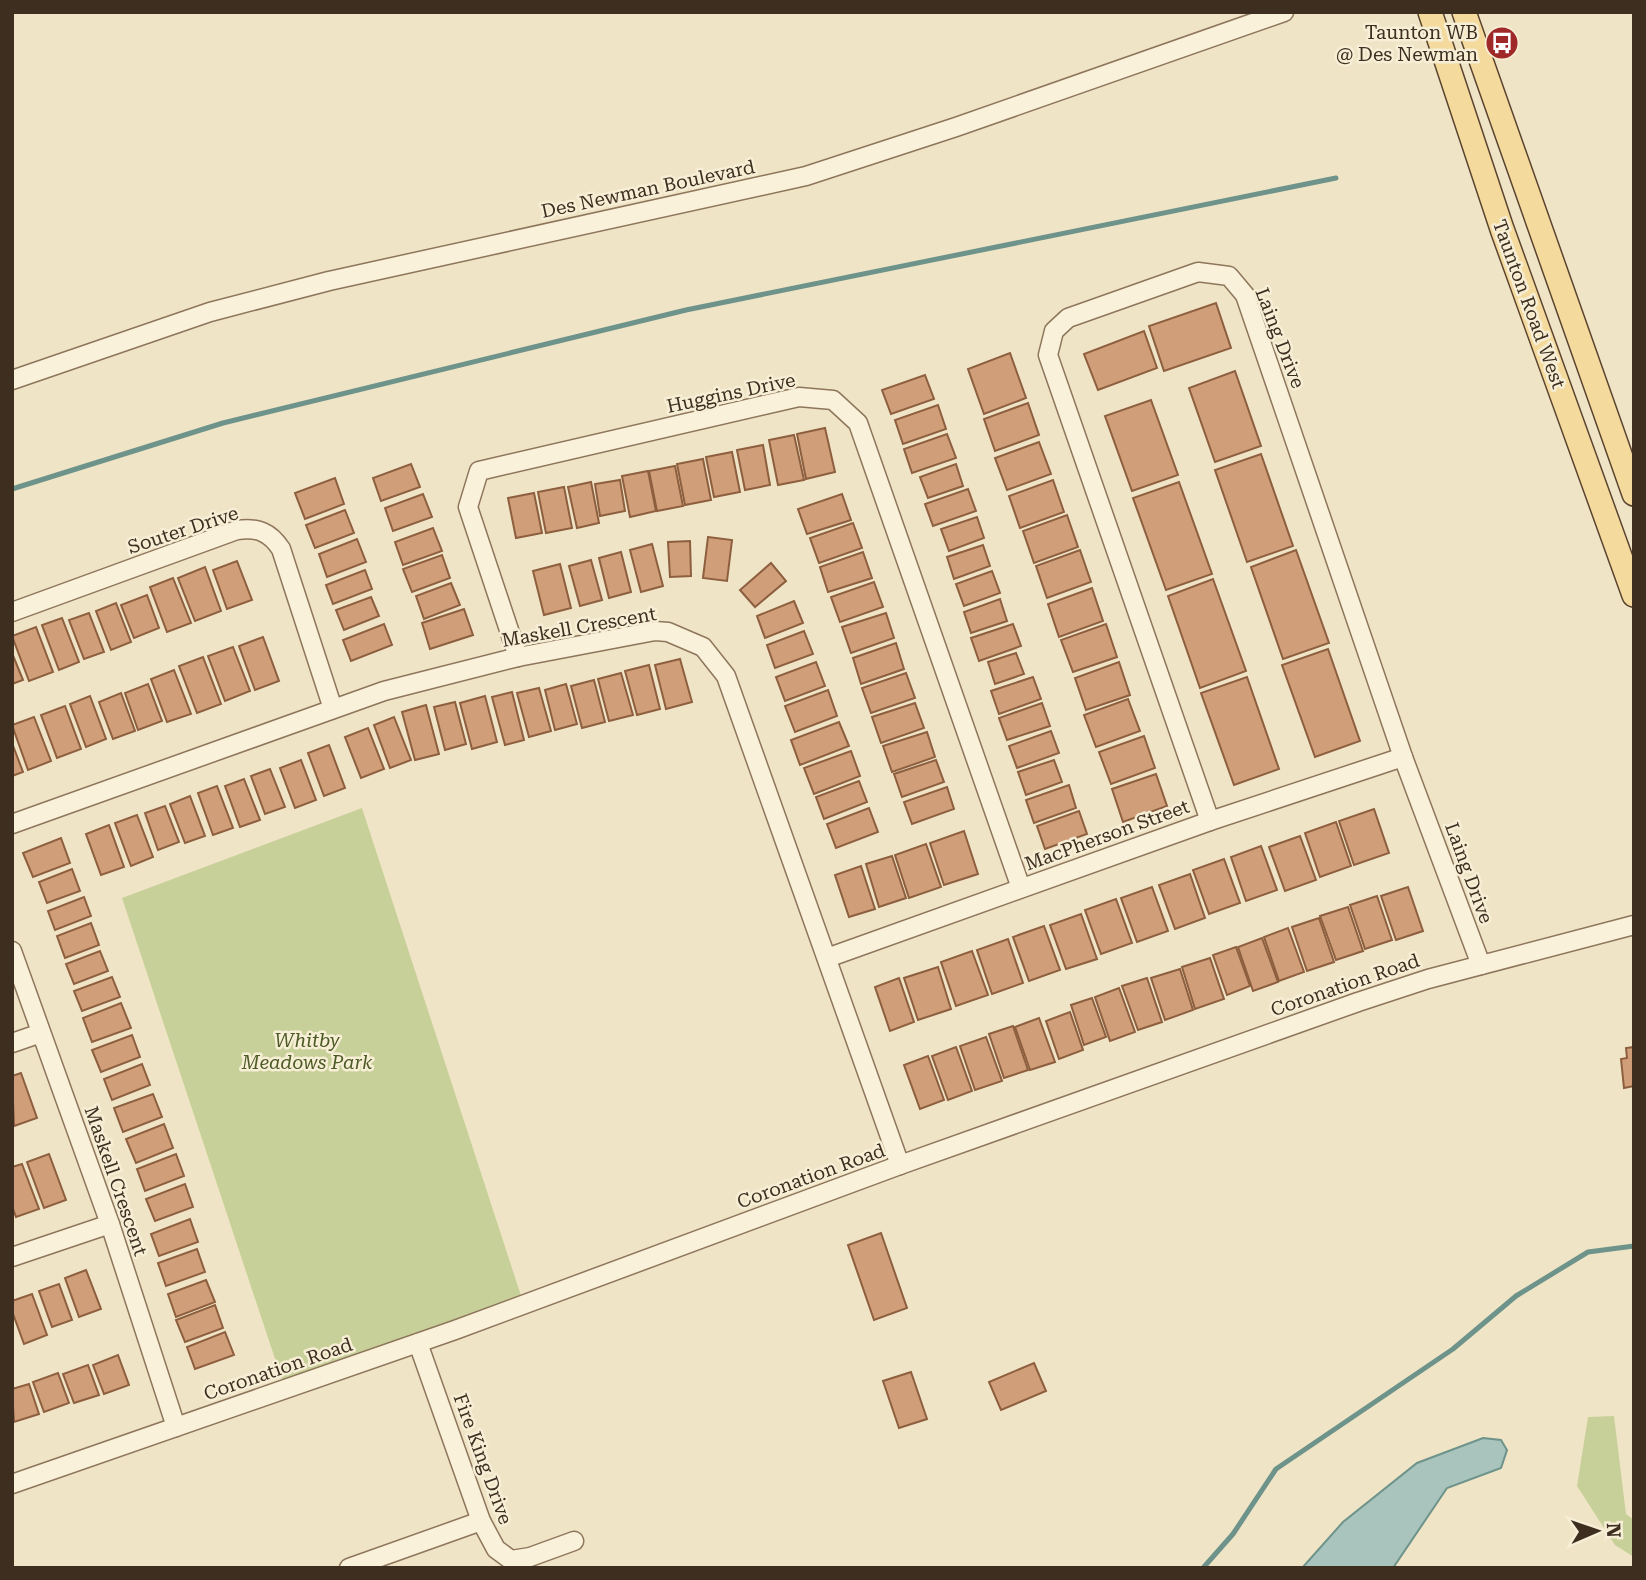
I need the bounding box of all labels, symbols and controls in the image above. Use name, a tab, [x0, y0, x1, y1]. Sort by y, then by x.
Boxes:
place label: Taunton WB @ Des Newman	[1336, 21, 1478, 66]
bus stop icon: Taunton WB @ Des Newman	[1483, 24, 1521, 62]
street label: Des Newman Boulevard	[539, 155, 757, 223]
street label: Taunton Road West	[1488, 216, 1570, 392]
street label: Laing Drive	[1250, 285, 1310, 391]
street label: Huggins Drive	[664, 368, 798, 418]
street label: Souter Drive	[125, 501, 241, 559]
street label: Maskell Crescent	[500, 602, 658, 652]
street label: MacPherson Street	[1022, 795, 1192, 875]
street label: Laing Drive	[1440, 819, 1498, 927]
street label: Coronation Road	[1268, 949, 1422, 1021]
park label: Whitby Meadows Park	[241, 1029, 373, 1074]
street label: Maskell Crescent	[80, 1103, 152, 1259]
street label: Coronation Road	[734, 1139, 888, 1213]
street label: Coronation Road	[201, 1333, 355, 1405]
street label: Fire King Drive	[449, 1390, 517, 1528]
north arrow	[1562, 1496, 1632, 1566]
text: N	[1602, 1523, 1625, 1539]

